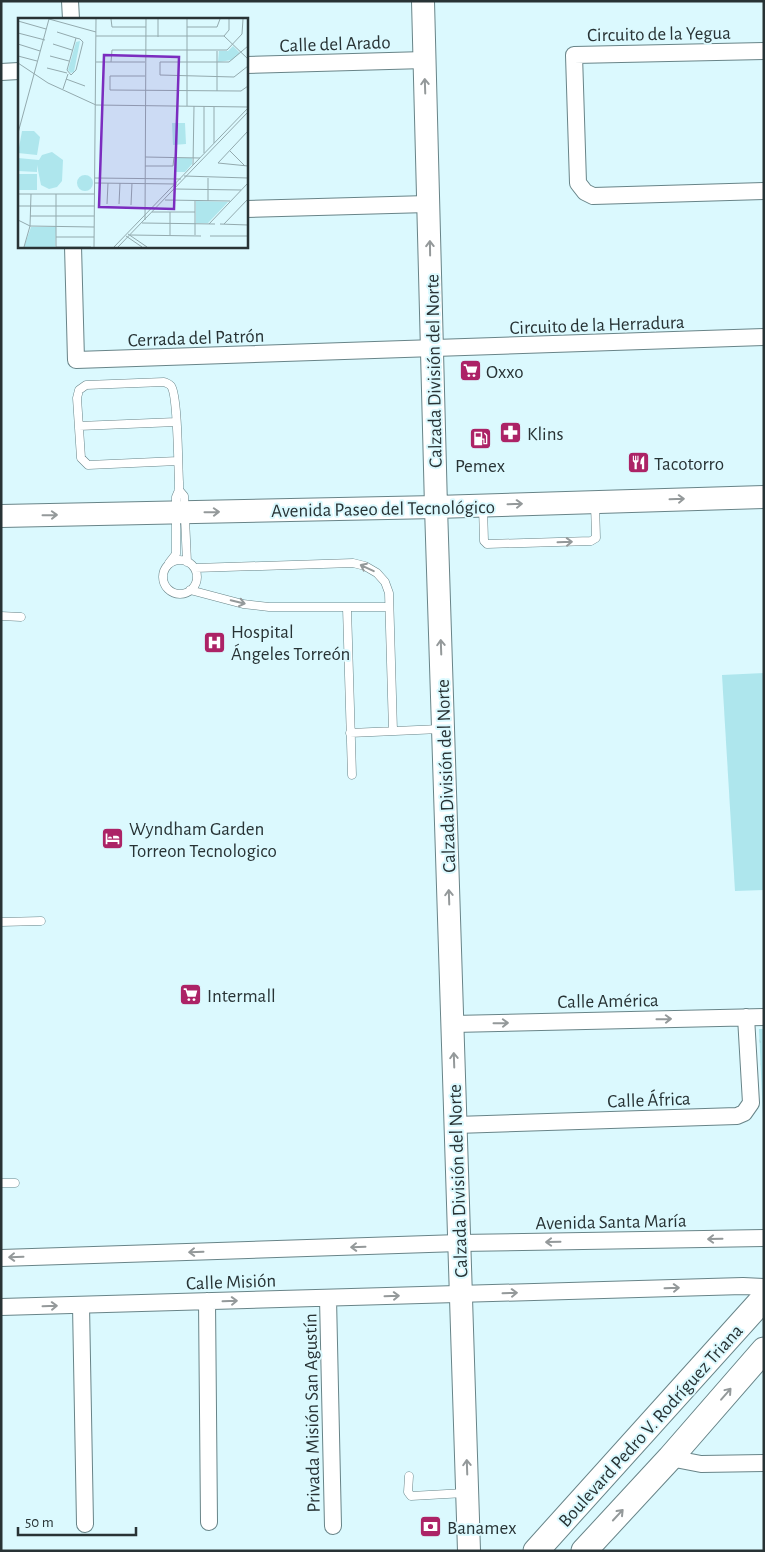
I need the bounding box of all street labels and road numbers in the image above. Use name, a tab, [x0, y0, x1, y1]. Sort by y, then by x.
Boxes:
street label: Circuito de la Yegua	[587, 24, 731, 45]
street label: Calle del Arado	[279, 33, 391, 56]
street label: Calzada División del Norte	[423, 274, 446, 468]
street label: Circuito de la Herradura	[509, 313, 685, 338]
street label: Cerrada del Patrón	[127, 327, 265, 350]
street label: Avenida Paseo del Tecnológico	[271, 498, 495, 521]
street label: Calzada División del Norte	[434, 679, 459, 873]
street label: Calle América	[557, 991, 659, 1012]
street label: Calzada División del Norte	[446, 1084, 471, 1278]
street label: Calle África	[607, 1088, 691, 1111]
street label: Avenida Santa María	[535, 1212, 687, 1233]
street label: Calle Misión	[186, 1271, 276, 1294]
street label: Privada Misión San Agustín	[301, 1313, 324, 1513]
street label: Boulevard Pedro V. Rodríguez Triana	[555, 1321, 747, 1531]

